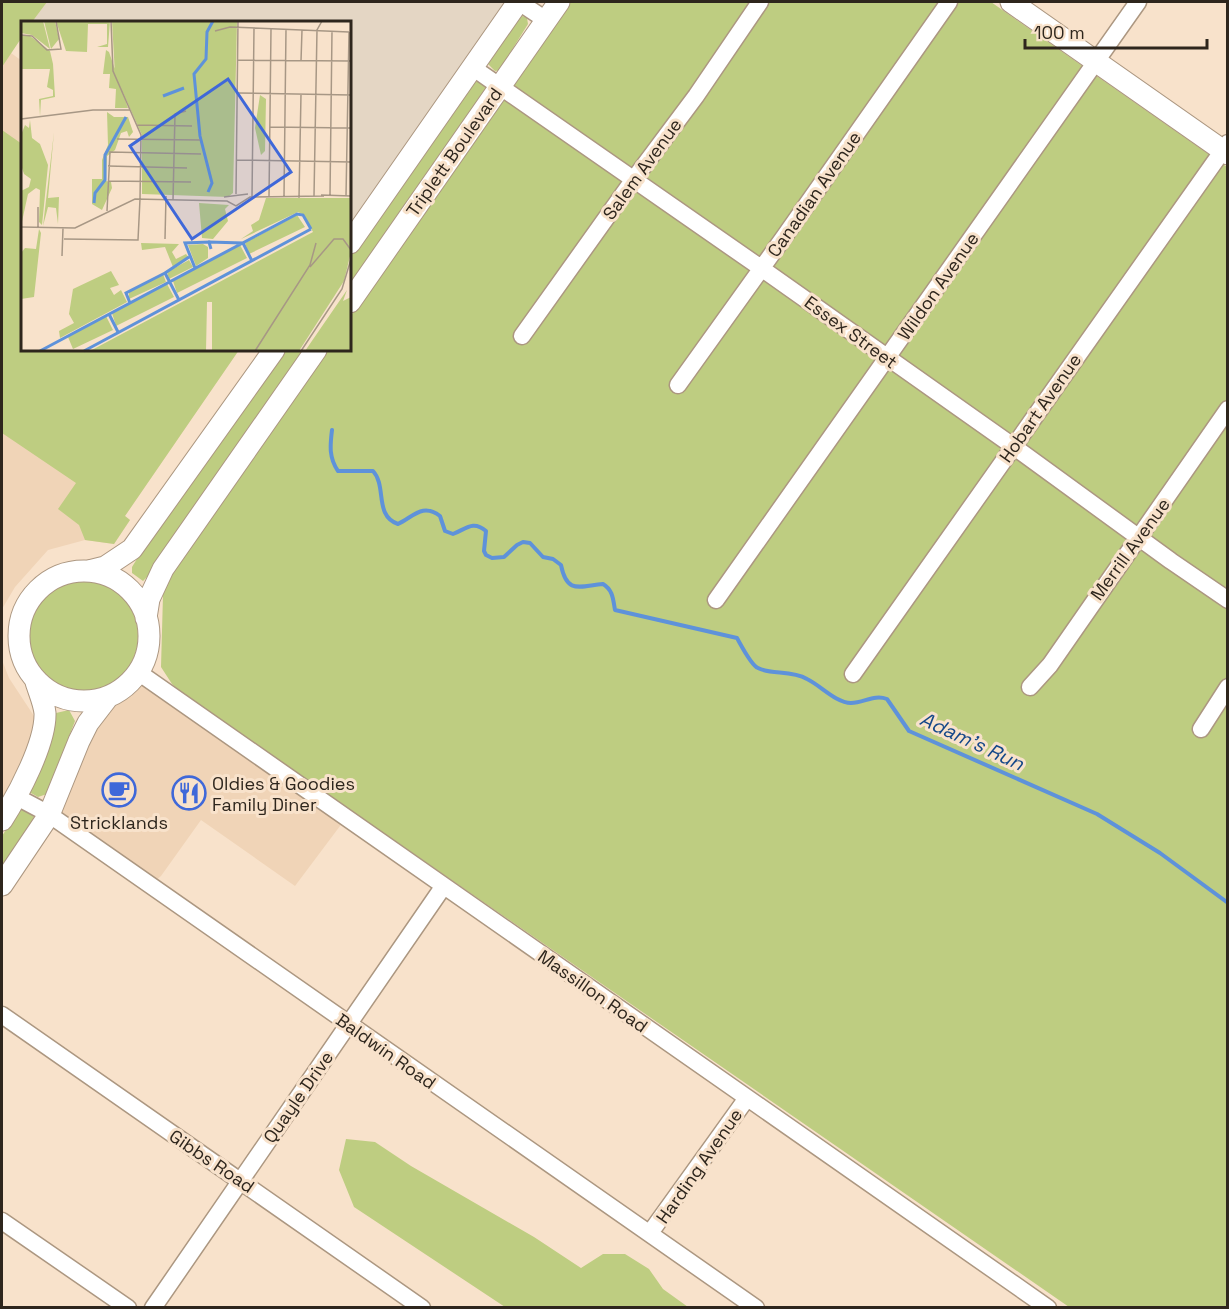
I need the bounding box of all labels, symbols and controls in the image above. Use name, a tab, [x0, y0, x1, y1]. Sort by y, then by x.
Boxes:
scale bar	[1025, 12, 1206, 50]
inset map	[21, 21, 351, 351]
text: 100 m	[1034, 21, 1085, 44]
street label: Triplett Boulevard	[401, 83, 507, 221]
street label: Salem Avenue	[597, 114, 687, 224]
street label: Canadian Avenue	[762, 127, 866, 261]
street label: Wildon Avenue	[892, 228, 984, 344]
street label: Essex Street	[800, 291, 902, 373]
street label: Hobart Avenue	[994, 349, 1086, 467]
street label: Merrill Avenue	[1085, 493, 1175, 605]
water label: Adam's Run	[916, 706, 1029, 777]
cafe icon: Stricklands	[101, 772, 137, 808]
place label: Oldies & Goodies Family Diner	[212, 772, 355, 816]
restaurant icon: Oldies & Goodies Family Diner	[171, 775, 207, 811]
place label: Stricklands	[70, 811, 168, 834]
street label: Massillon Road	[534, 945, 652, 1037]
street label: Baldwin Road	[332, 1008, 440, 1094]
street label: Quayle Drive	[258, 1047, 338, 1147]
street label: Harding Avenue	[651, 1104, 747, 1228]
street label: Gibbs Road	[165, 1124, 259, 1198]

